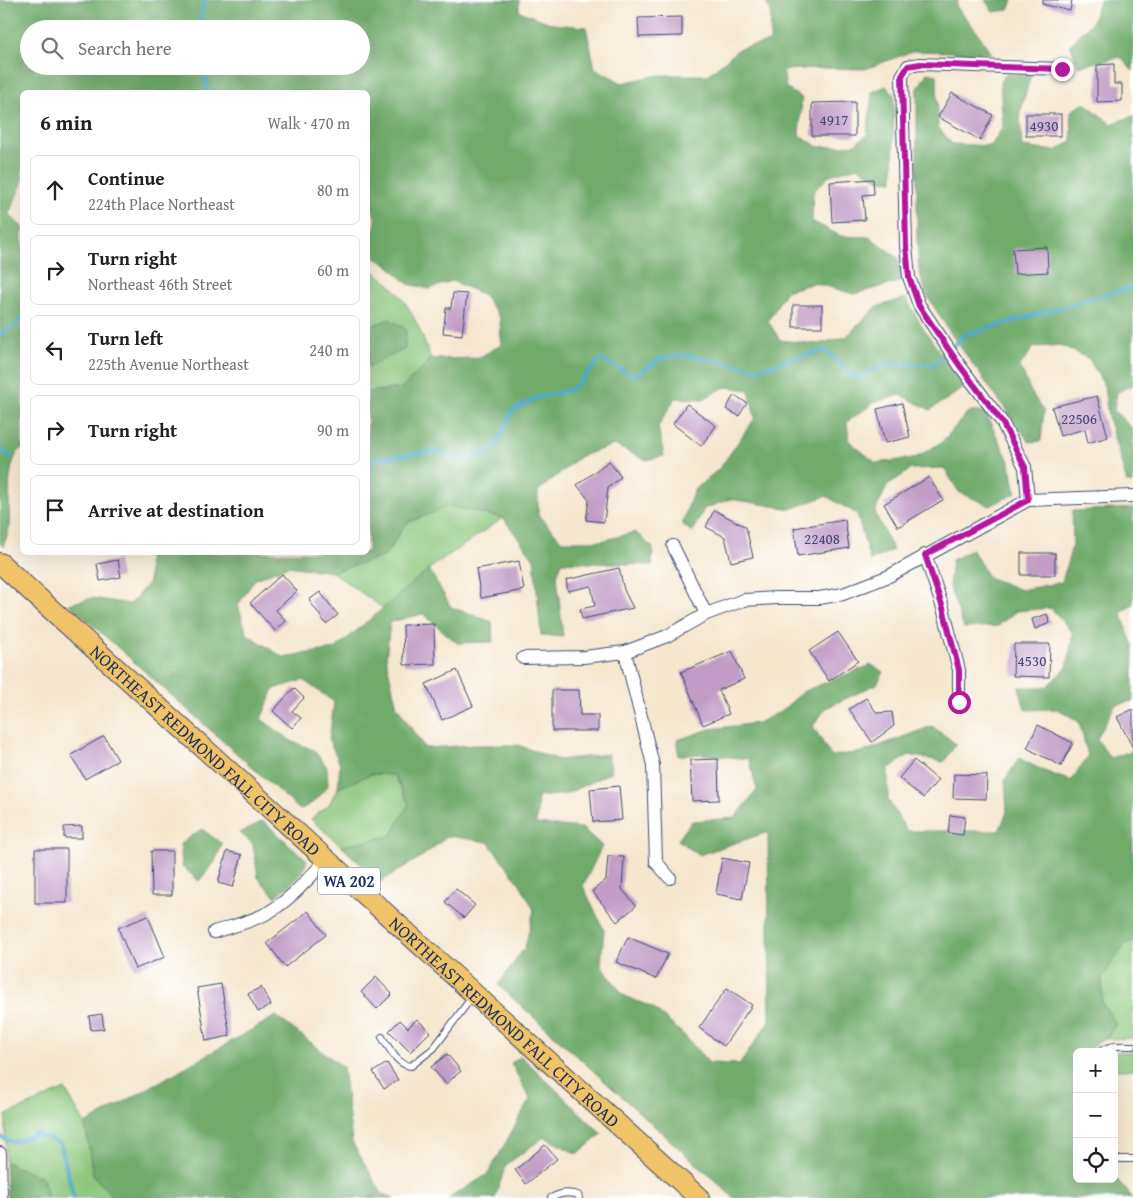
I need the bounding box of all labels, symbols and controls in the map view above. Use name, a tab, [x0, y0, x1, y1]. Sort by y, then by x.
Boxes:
search box	[20, 20, 370, 75]
icon: search	[38, 34, 66, 62]
text: Search here	[78, 34, 172, 62]
route end	[1051, 58, 1074, 81]
text: 6 min	[40, 107, 92, 138]
house number: 4917	[820, 109, 848, 130]
text: Walk · 470 m	[267, 111, 350, 135]
house number: 4930	[1030, 115, 1058, 136]
text: Continue	[88, 164, 165, 192]
icon: ahead	[41, 176, 69, 204]
text: 80 m	[317, 178, 349, 202]
text: 224th Place Northeast	[88, 192, 235, 216]
text: Turn right	[88, 244, 177, 272]
icon: right	[41, 256, 69, 284]
text: 60 m	[317, 258, 349, 282]
text: Northeast 46th Street	[88, 272, 232, 296]
text: Turn left	[88, 324, 163, 352]
icon: left	[41, 336, 69, 364]
text: 240 m	[309, 338, 349, 362]
text: 225th Avenue Northeast	[88, 352, 249, 376]
house number: 22506	[1061, 408, 1097, 429]
icon: right	[41, 416, 69, 444]
text: Turn right	[88, 416, 177, 444]
text: 90 m	[317, 418, 349, 442]
icon: arrive	[41, 496, 69, 524]
text: Arrive at destination	[88, 496, 264, 524]
house number: 22408	[804, 528, 840, 549]
street label: NORTHEAST REDMOND FALL CITY ROAD	[84, 638, 327, 862]
house number: 4530	[1018, 650, 1046, 671]
route start	[948, 691, 971, 714]
road number: WA 202	[318, 868, 380, 894]
street label: NORTHEAST REDMOND FALL CITY ROAD	[383, 910, 626, 1134]
map controls	[1073, 1048, 1118, 1183]
button: +	[1073, 1048, 1118, 1093]
button: −	[1073, 1093, 1118, 1138]
button: locate	[1073, 1138, 1118, 1183]

